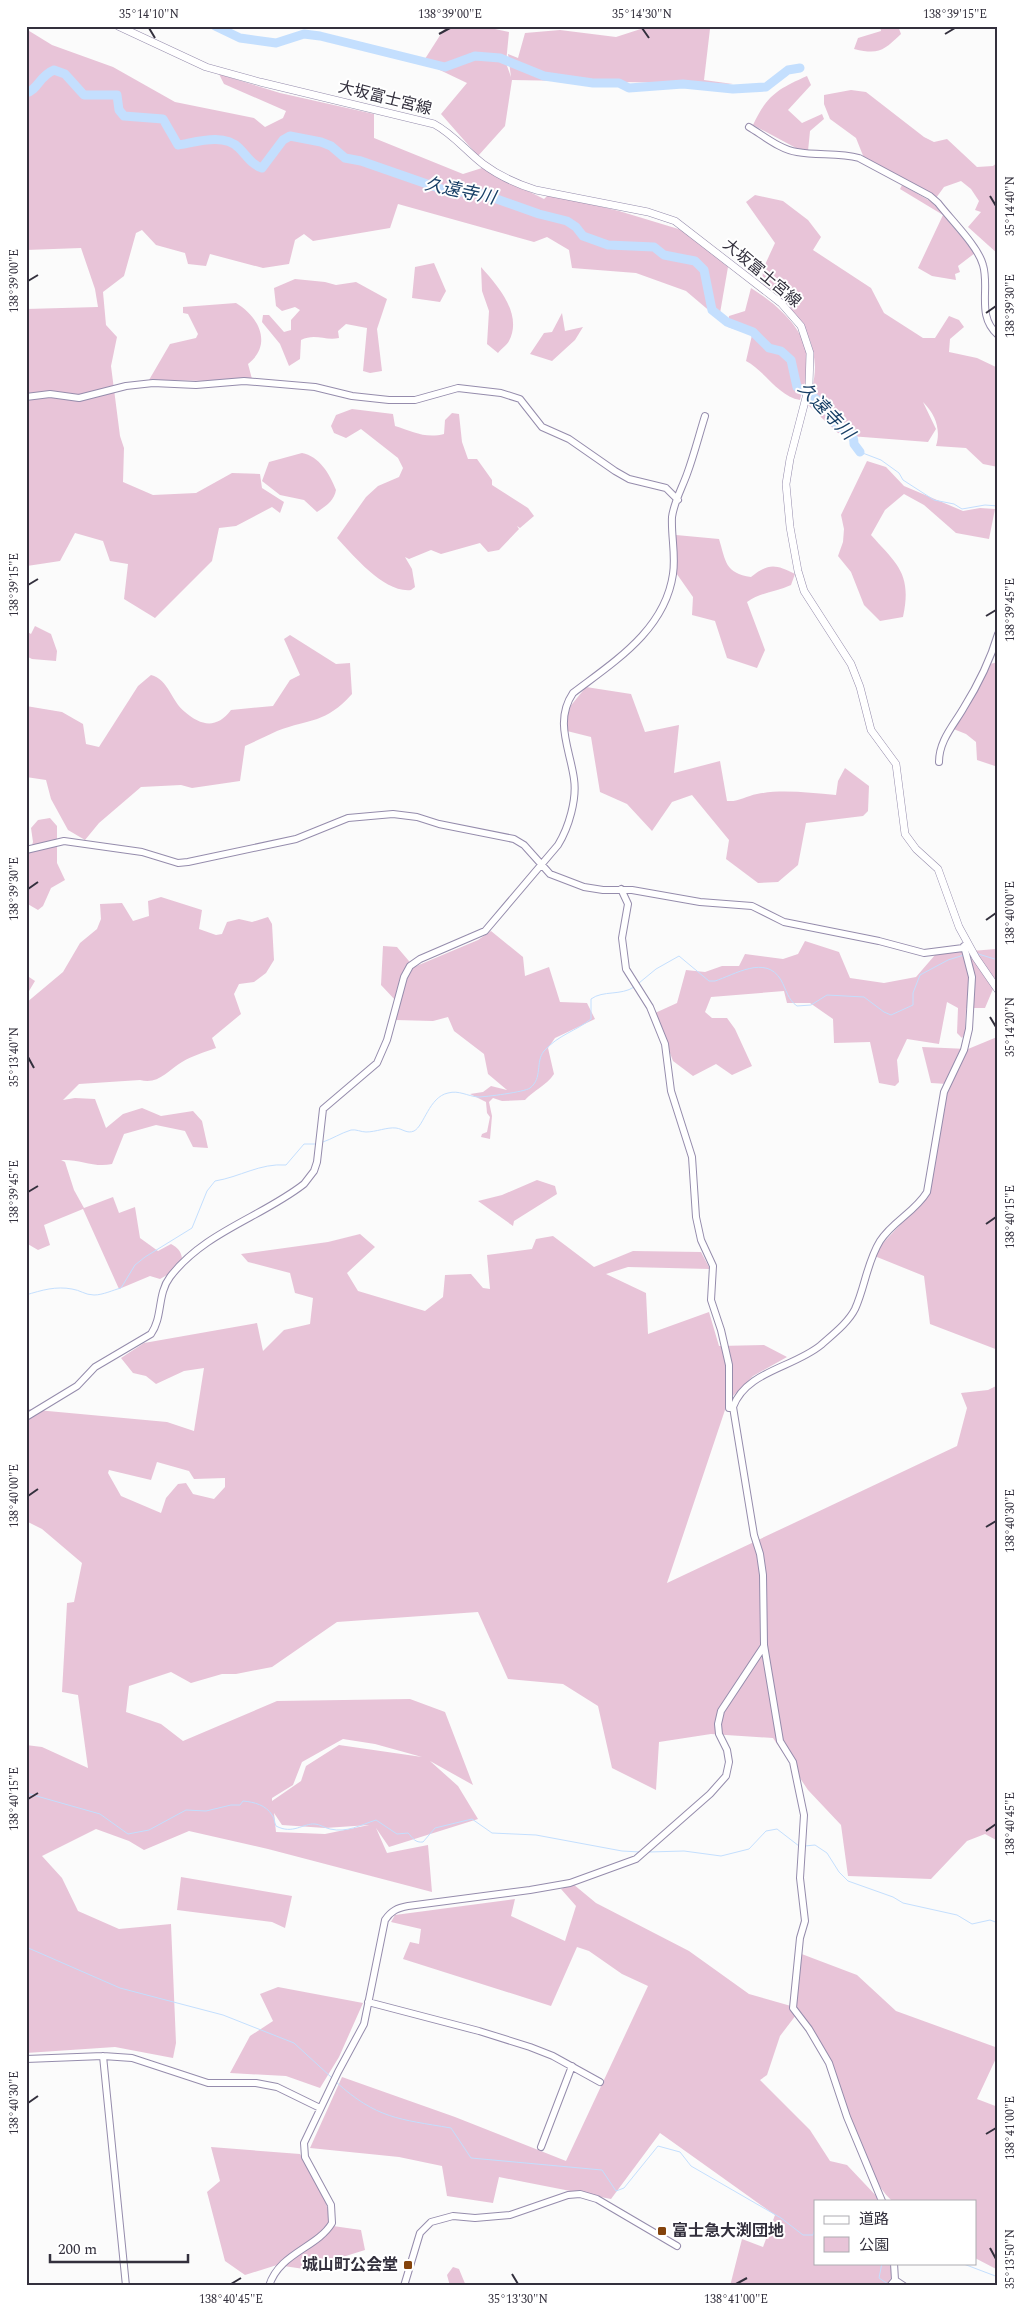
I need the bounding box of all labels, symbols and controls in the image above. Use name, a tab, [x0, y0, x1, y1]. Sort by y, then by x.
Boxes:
text: 35°14'10"N	[119, 5, 179, 24]
text: 138°39'00"E	[418, 5, 482, 24]
text: 35°14'30"N	[612, 5, 672, 24]
text: 138°39'15"E	[923, 5, 987, 24]
street label: 大坂富士宮線	[336, 75, 434, 121]
water label: 久遠寺川	[422, 170, 500, 212]
text: 35°14'40"N	[1001, 176, 1020, 236]
street label: 大坂富士宮線	[718, 233, 806, 313]
text: 138°39'00"E	[5, 249, 24, 313]
text: 138°39'30"E	[1001, 274, 1020, 338]
water label: 久遠寺川	[791, 376, 862, 448]
text: 138°39'15"E	[5, 553, 24, 617]
text: 138°39'45"E	[1001, 578, 1020, 642]
text: 138°39'30"E	[5, 857, 24, 921]
text: 138°40'00"E	[1001, 881, 1020, 945]
text: 35°14'20"N	[1001, 997, 1020, 1057]
text: 35°13'40"N	[5, 1027, 24, 1087]
text: 138°39'45"E	[5, 1160, 24, 1224]
text: 138°40'15"E	[1001, 1185, 1020, 1249]
text: 138°40'00"E	[5, 1464, 24, 1528]
text: 138°40'30"E	[1001, 1489, 1020, 1553]
text: 138°40'15"E	[5, 1767, 24, 1831]
text: 138°40'45"E	[1001, 1792, 1020, 1856]
text: 138°40'30"E	[5, 2071, 24, 2135]
text: 138°41'00"E	[1001, 2096, 1020, 2160]
legend	[814, 2200, 976, 2264]
text: 道路	[859, 2208, 889, 2231]
place label: 富士急大渕団地	[672, 2219, 784, 2243]
marker: 富士急大渕団地	[656, 2225, 668, 2237]
text: 35°13'50"N	[1001, 2229, 1020, 2289]
scale bar	[50, 2232, 188, 2264]
text: 公園	[859, 2234, 889, 2257]
text: 200 m	[58, 2238, 97, 2261]
place label: 城山町公会堂	[302, 2253, 398, 2277]
marker: 城山町公会堂	[402, 2259, 414, 2271]
text: 138°40'45"E	[199, 2290, 263, 2309]
text: 35°13'30"N	[488, 2290, 548, 2309]
text: 138°41'00"E	[704, 2290, 768, 2309]

